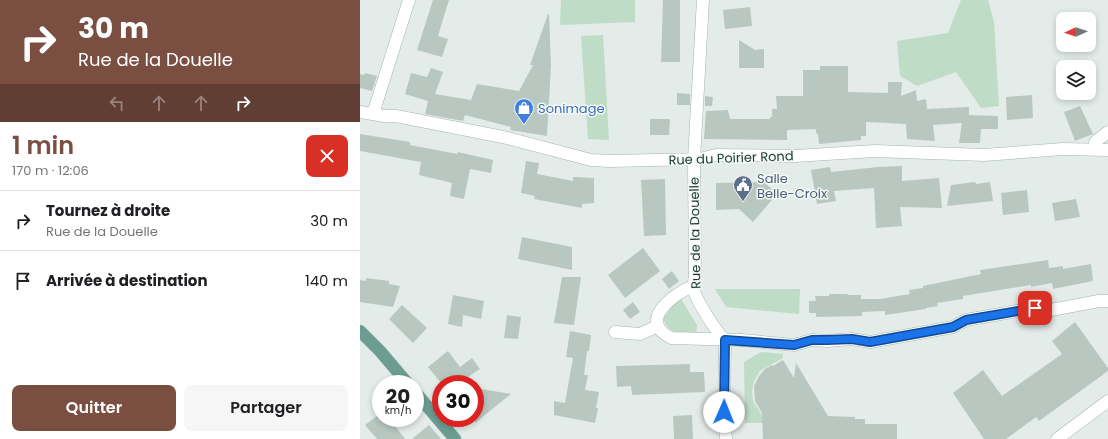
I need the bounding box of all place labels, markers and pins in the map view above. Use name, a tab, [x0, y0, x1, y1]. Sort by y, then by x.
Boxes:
shop icon: Sonimage	[513, 97, 535, 125]
place label: Sonimage	[538, 99, 605, 118]
place label: Salle Belle-Croix	[757, 169, 828, 203]
public building icon: Salle Belle-Croix	[732, 174, 754, 202]
pin	[1018, 291, 1052, 325]

